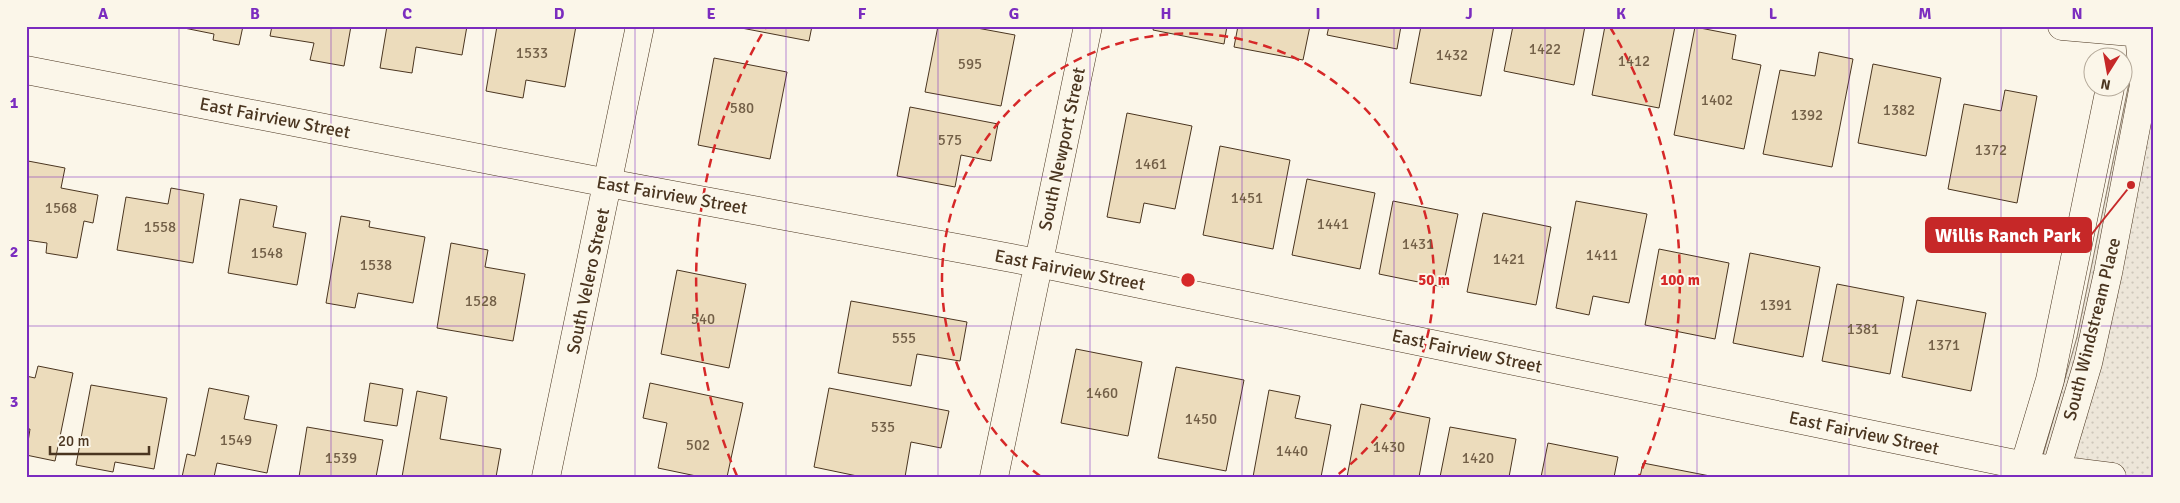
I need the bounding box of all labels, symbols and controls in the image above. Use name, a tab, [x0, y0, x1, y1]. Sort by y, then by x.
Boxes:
text: A	[98, 4, 109, 24]
text: B	[250, 4, 260, 24]
text: C	[402, 4, 412, 24]
text: D	[554, 4, 565, 24]
text: E	[706, 4, 716, 24]
text: F	[858, 4, 867, 24]
text: G	[1009, 4, 1019, 24]
text: H	[1161, 4, 1171, 24]
text: I	[1315, 4, 1321, 24]
text: J	[1465, 4, 1473, 24]
text: K	[1616, 4, 1626, 24]
text: L	[1769, 4, 1778, 24]
text: M	[1918, 4, 1932, 24]
text: N	[2071, 4, 2083, 24]
house number: 1422	[1529, 40, 1561, 58]
house number: 1533	[516, 44, 548, 62]
house number: 1432	[1436, 46, 1468, 64]
north arrow	[2082, 48, 2132, 98]
house number: 1412	[1618, 52, 1650, 70]
house number: 595	[958, 55, 982, 73]
street label: South Newport Street	[1034, 65, 1090, 233]
text: N	[2099, 75, 2112, 94]
house number: 1402	[1701, 91, 1733, 109]
text: 1	[10, 93, 19, 113]
street label: East Fairview Street	[198, 93, 352, 143]
house number: 580	[730, 99, 754, 117]
house number: 1382	[1883, 101, 1915, 119]
house number: 1392	[1791, 106, 1823, 124]
house number: 575	[938, 131, 962, 149]
house number: 1372	[1975, 141, 2007, 159]
house number: 1461	[1135, 155, 1167, 173]
street label: East Fairview Street	[595, 171, 749, 219]
house number: 1451	[1231, 189, 1263, 207]
house number: 1568	[45, 199, 77, 217]
street label: South Velero Street	[562, 206, 614, 356]
house number: 1441	[1317, 215, 1349, 233]
house number: 1558	[144, 218, 176, 236]
callout: Willis Ranch Park	[1926, 218, 2091, 252]
text: Willis Ranch Park	[1935, 224, 2081, 248]
house number: 1431	[1402, 235, 1434, 253]
street label: South Windstream Place	[2059, 235, 2125, 423]
text: 2	[10, 242, 18, 262]
house number: 1548	[251, 244, 283, 262]
street label: East Fairview Street	[993, 245, 1147, 295]
house number: 1411	[1586, 246, 1618, 264]
house number: 1421	[1493, 250, 1525, 268]
house number: 1538	[360, 256, 392, 274]
centre of rings	[1179, 271, 1197, 289]
text: 50 m	[1418, 271, 1450, 289]
text: 100 m	[1660, 271, 1700, 289]
house number: 1528	[465, 292, 497, 310]
house number: 1391	[1760, 296, 1792, 314]
house number: 540	[691, 310, 715, 328]
house number: 1381	[1847, 320, 1879, 338]
street label: East Fairview Street	[1390, 324, 1544, 378]
house number: 555	[892, 329, 916, 347]
house number: 1371	[1928, 336, 1960, 354]
house number: 1460	[1086, 384, 1118, 402]
text: 3	[10, 392, 18, 412]
street label: East Fairview Street	[1787, 406, 1941, 460]
house number: 1450	[1185, 410, 1217, 428]
house number: 535	[871, 418, 895, 436]
scale bar	[50, 423, 149, 455]
house number: 1549	[220, 431, 252, 449]
text: 20 m	[58, 432, 89, 450]
house number: 502	[686, 436, 710, 454]
house number: 1430	[1373, 438, 1405, 456]
house number: 1440	[1276, 442, 1308, 460]
house number: 1539	[325, 449, 357, 467]
house number: 1420	[1462, 449, 1494, 467]

